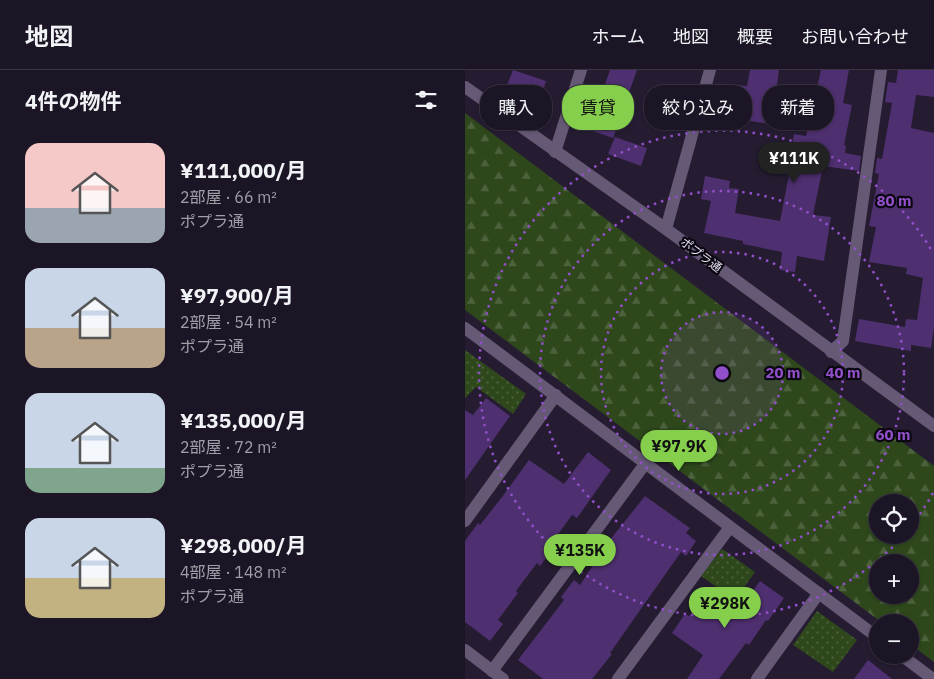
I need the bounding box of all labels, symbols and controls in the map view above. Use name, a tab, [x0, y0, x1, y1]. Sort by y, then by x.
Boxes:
text: 地図	[25, 20, 73, 52]
text: ホーム	[592, 25, 645, 48]
text: 地図	[673, 25, 709, 48]
text: 概要	[737, 25, 773, 48]
text: お問い合わせ	[801, 25, 909, 48]
chip: 購入	[480, 85, 552, 130]
chip: 賃貸	[562, 85, 634, 130]
chip: 絞り込み	[644, 85, 752, 130]
chip: 新着	[762, 85, 834, 130]
icon: filters	[412, 86, 440, 114]
text: 4件の物件	[25, 87, 122, 115]
pin: ¥111K	[759, 142, 829, 184]
text: ¥111K	[769, 148, 819, 168]
text: ¥111,000/月	[180, 156, 306, 184]
icon: home	[65, 163, 125, 223]
text: 2部屋 · 66 m²	[180, 187, 277, 207]
text: 80 m	[877, 191, 911, 210]
text: ポプラ通	[180, 211, 244, 231]
street label: ポプラ通	[678, 234, 725, 275]
text: ¥97,900/月	[180, 281, 294, 309]
icon: home	[65, 288, 125, 348]
text: 2部屋 · 54 m²	[180, 312, 277, 332]
text: ポプラ通	[180, 336, 244, 356]
text: 20 m	[766, 363, 800, 382]
text: 40 m	[826, 363, 860, 382]
centre of rings	[713, 364, 731, 382]
text: ¥135,000/月	[180, 406, 306, 434]
icon: home	[65, 413, 125, 473]
text: 60 m	[876, 425, 910, 444]
pin: ¥97.9K	[638, 430, 720, 472]
text: ¥97.9K	[651, 436, 707, 456]
text: 2部屋 · 72 m²	[180, 437, 277, 457]
text: ポプラ通	[180, 461, 244, 481]
map controls	[869, 494, 919, 664]
button: locate	[869, 494, 919, 544]
text: ¥298,000/月	[180, 531, 306, 559]
pin: ¥135K	[545, 534, 615, 576]
icon: home	[65, 538, 125, 598]
text: ¥135K	[555, 540, 605, 560]
button: +	[869, 554, 919, 604]
text: 4部屋 · 148 m²	[180, 562, 286, 582]
text: ポプラ通	[180, 586, 244, 606]
pin: ¥298K	[690, 586, 760, 629]
text: ¥298K	[700, 593, 750, 613]
button: −	[869, 614, 919, 664]

